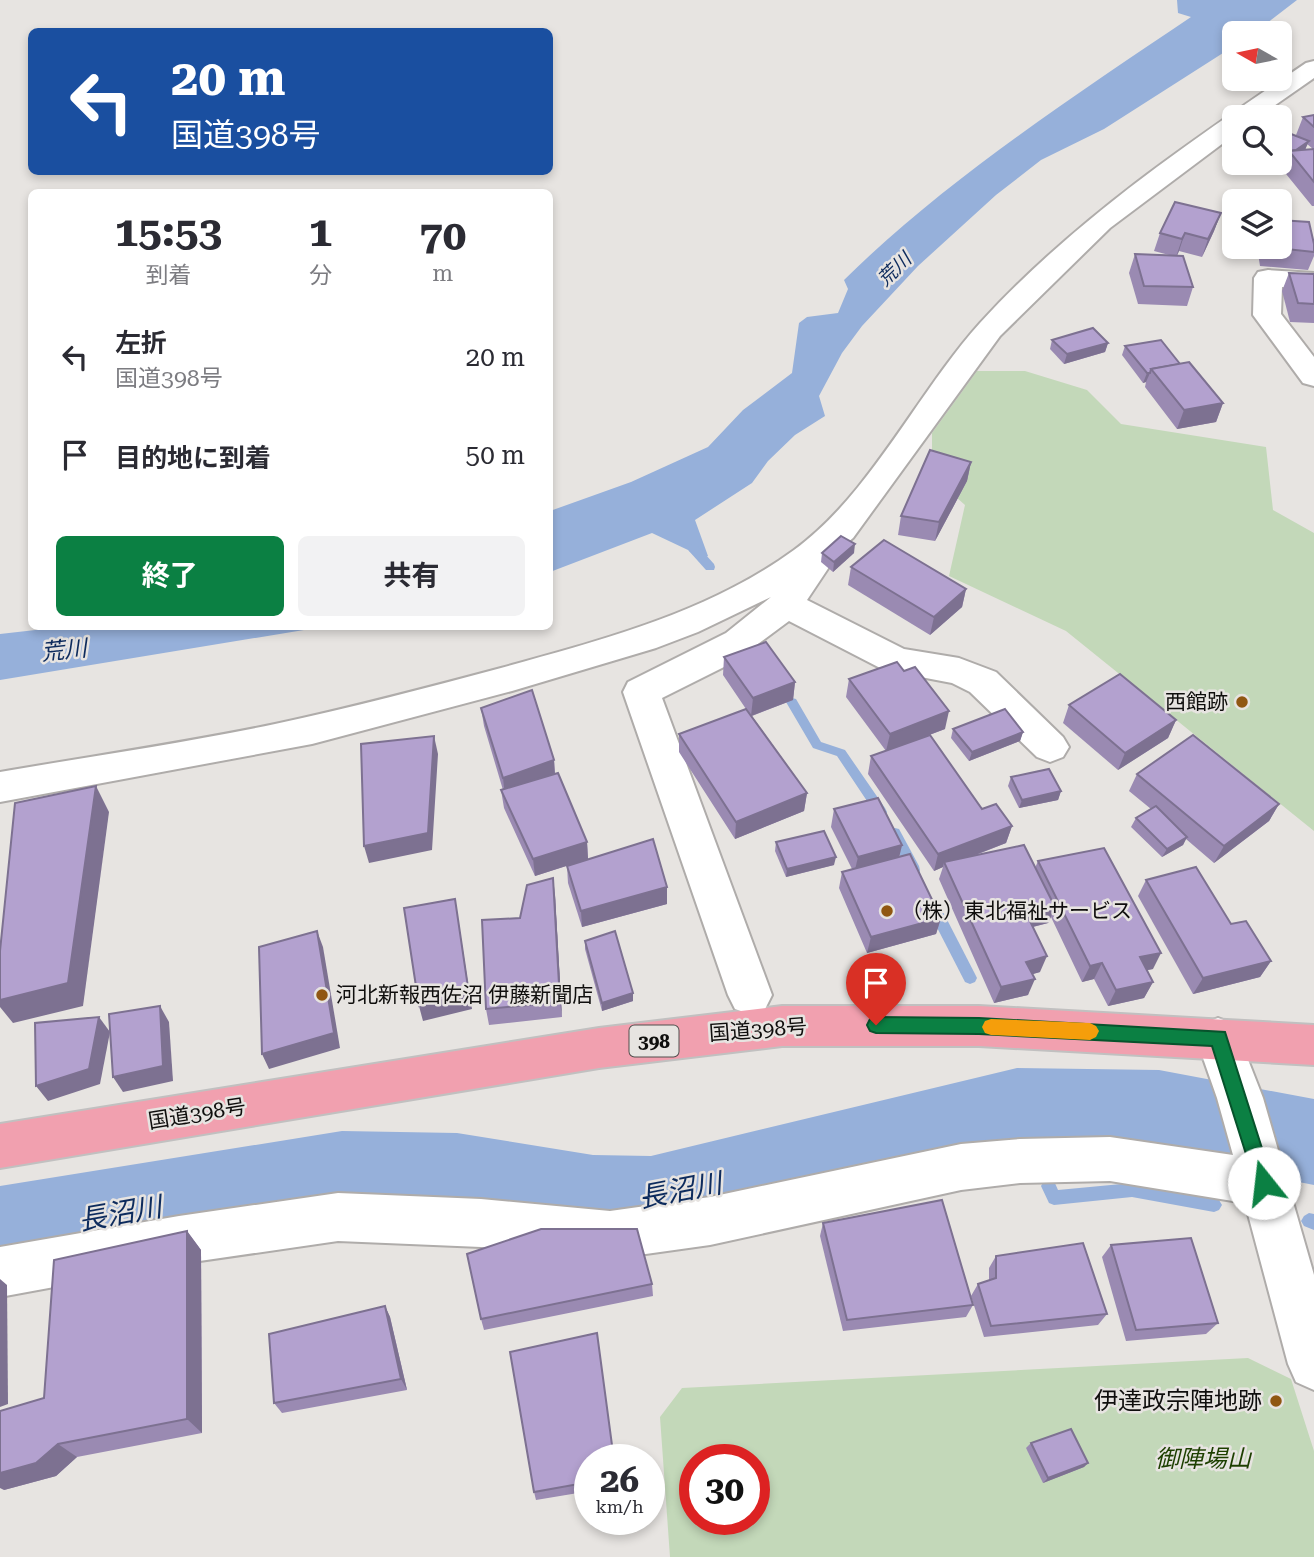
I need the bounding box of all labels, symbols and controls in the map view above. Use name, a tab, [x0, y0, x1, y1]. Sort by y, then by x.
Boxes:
north arrow	[1222, 21, 1292, 91]
map controls	[1222, 21, 1292, 259]
text: 20 m	[171, 50, 286, 107]
icon: left	[56, 56, 147, 147]
button: search	[1222, 105, 1292, 175]
text: 国道398号	[171, 116, 321, 154]
button: layers	[1222, 189, 1292, 259]
text: 15:53	[115, 207, 222, 256]
text: 1	[309, 207, 332, 256]
text: 70	[419, 211, 466, 260]
water label: 荒川	[873, 247, 917, 291]
text: m	[432, 260, 453, 287]
text: 到着	[145, 262, 191, 289]
text: 分	[309, 262, 332, 289]
text: 左折	[115, 328, 167, 358]
icon: left	[56, 338, 94, 376]
text: 20 m	[466, 342, 525, 372]
text: 国道398号	[115, 365, 223, 392]
icon: arrive	[56, 436, 94, 474]
text: 50 m	[466, 440, 525, 470]
text: 目的地に到着	[115, 443, 271, 473]
button: 終了	[56, 536, 284, 616]
button: 共有	[298, 536, 525, 616]
water label: 荒川	[40, 634, 91, 666]
place label: 西館跡	[1165, 690, 1228, 714]
marker: 西館跡	[1234, 694, 1250, 710]
place label: （株）東北福祉サービス	[901, 899, 1132, 923]
marker: （株）東北福祉サービス	[879, 903, 895, 919]
pin	[846, 953, 906, 1025]
icon: arrive	[857, 964, 895, 1002]
place label: 河北新報西佐沼 伊藤新聞店	[336, 983, 593, 1007]
marker: 河北新報西佐沼 伊藤新聞店	[314, 987, 330, 1003]
street label: 国道398号	[708, 1015, 808, 1045]
road number: 398	[630, 1026, 678, 1056]
street label: 国道398号	[147, 1094, 247, 1134]
position arrow	[1227, 1146, 1301, 1220]
water label: 長沼川	[636, 1166, 727, 1215]
water label: 長沼川	[76, 1189, 167, 1237]
place label: 伊達政宗陣地跡	[1094, 1387, 1262, 1415]
marker: 伊達政宗陣地跡	[1268, 1393, 1284, 1409]
speed limit sign: 30	[679, 1444, 770, 1535]
park label: 御陣場山	[1155, 1445, 1253, 1473]
text: 26	[600, 1460, 639, 1501]
text: km/h	[595, 1496, 644, 1517]

